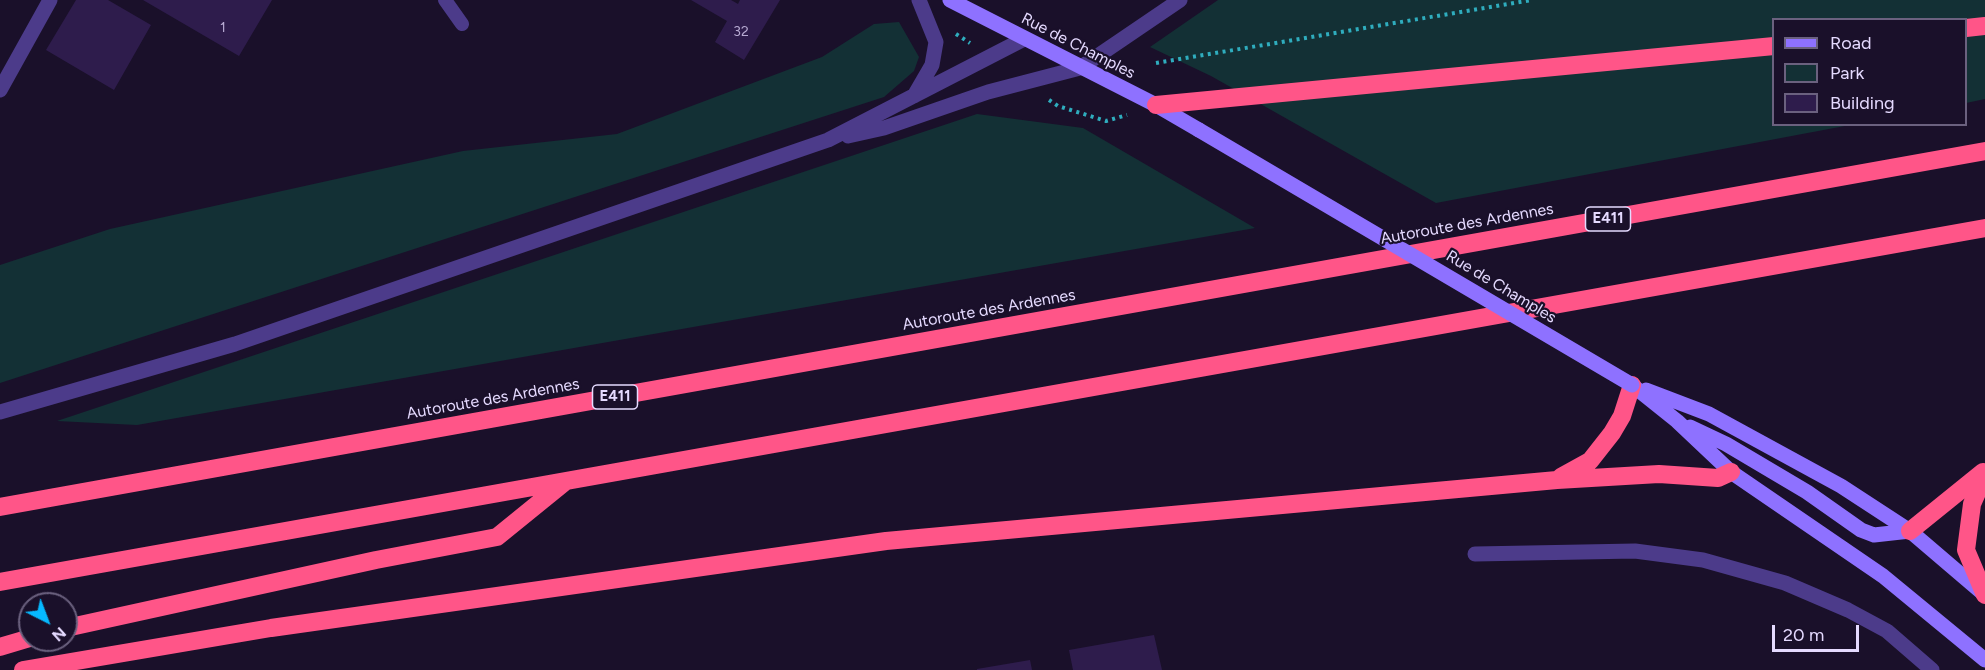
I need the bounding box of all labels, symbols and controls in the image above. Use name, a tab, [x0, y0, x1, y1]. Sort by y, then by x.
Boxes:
street label: Rue de Champles	[1018, 9, 1138, 83]
legend	[1772, 18, 1967, 126]
house number: 1	[220, 20, 226, 36]
house number: 32	[733, 24, 749, 40]
text: Road	[1830, 32, 1871, 54]
text: Park	[1830, 62, 1864, 84]
text: Building	[1830, 92, 1895, 114]
street label: Autoroute des Ardennes	[1379, 199, 1555, 249]
road number: E411	[1586, 207, 1630, 231]
street label: Rue de Champles	[1442, 247, 1560, 327]
street label: Autoroute des Ardennes	[901, 285, 1077, 335]
street label: Autoroute des Ardennes	[405, 374, 581, 424]
road number: E411	[592, 385, 638, 409]
north arrow	[18, 592, 78, 652]
scale bar	[1775, 613, 1862, 651]
text: N	[48, 623, 70, 645]
text: 20 m	[1783, 624, 1824, 646]

